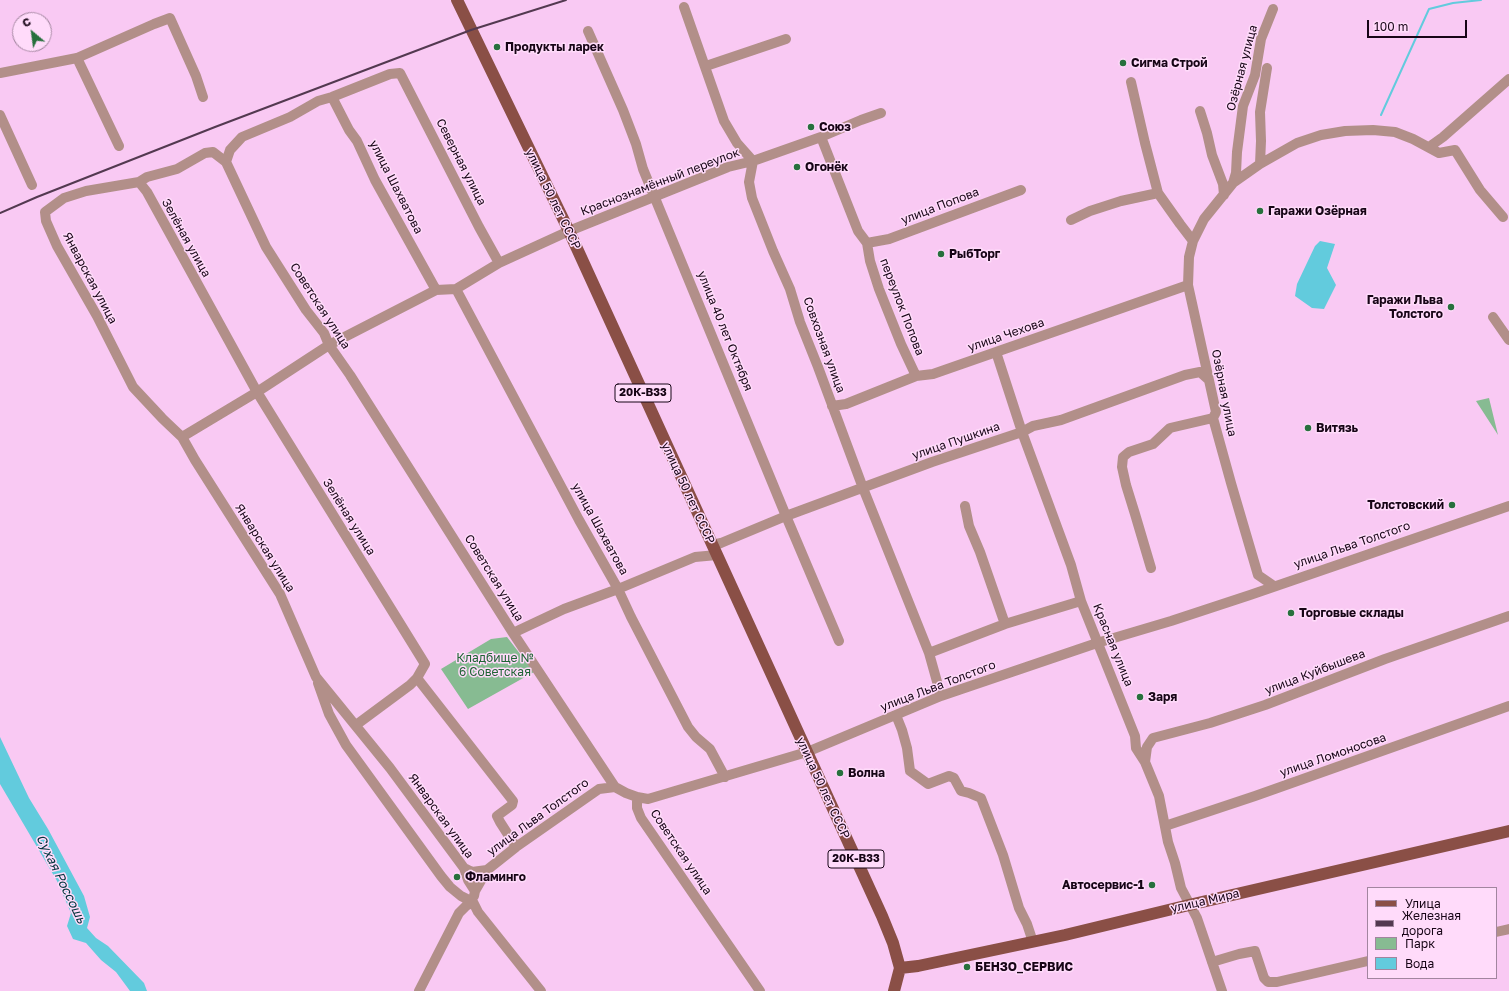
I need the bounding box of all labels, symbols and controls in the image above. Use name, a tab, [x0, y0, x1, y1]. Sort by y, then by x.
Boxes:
north arrow	[12, 12, 52, 52]
scale bar	[1369, 12, 1469, 38]
text: С	[20, 14, 33, 30]
text: 100 m	[1374, 19, 1408, 34]
street label: Озёрная улица	[1224, 23, 1260, 113]
place label: Продукты ларек	[505, 40, 604, 54]
marker: Продукты ларек	[492, 42, 502, 52]
place label: Сигма Строй	[1131, 56, 1208, 70]
marker: Сигма Строй	[1118, 58, 1128, 68]
street label: Северная улица	[433, 116, 489, 208]
place label: Союз	[819, 120, 851, 134]
marker: Союз	[806, 122, 816, 132]
street label: улица Шахватова	[366, 138, 426, 236]
street label: Краснознамённый переулок	[578, 145, 742, 219]
street label: улица 50 лет СССР	[522, 146, 584, 252]
place label: Огонёк	[805, 160, 848, 174]
marker: Огонёк	[792, 162, 802, 172]
street label: улица Попова	[899, 185, 981, 227]
street label: Зелёная улица	[158, 196, 214, 280]
place label: Гаражи Озёрная	[1268, 204, 1367, 218]
marker: Гаражи Озёрная	[1255, 206, 1265, 216]
street label: Январская улица	[60, 230, 120, 326]
place label: РыбТорг	[949, 247, 1000, 261]
marker: РыбТорг	[936, 249, 946, 259]
street label: переулок Попова	[877, 256, 927, 358]
street label: Советская улица	[287, 260, 353, 352]
street label: улица 40 лет Октября	[694, 269, 756, 393]
place label: Гаражи Льва Толстого	[1367, 293, 1443, 321]
street label: Совхозная улица	[800, 295, 848, 395]
marker: Гаражи Льва Толстого	[1446, 302, 1456, 312]
street label: улица Чехова	[966, 315, 1046, 355]
street label: Озёрная улица	[1208, 348, 1240, 438]
road number: 20К-В33	[615, 384, 671, 402]
street label: улица Пушкина	[910, 419, 1002, 463]
place label: Витязь	[1316, 421, 1358, 435]
marker: Витязь	[1303, 423, 1313, 433]
street label: улица 50 лет СССР	[658, 440, 718, 546]
street label: Зелёная улица	[320, 476, 378, 558]
street label: улица Шахватова	[569, 480, 631, 578]
place label: Толстовский	[1367, 498, 1444, 512]
marker: Толстовский	[1447, 500, 1457, 510]
street label: Январская улица	[232, 501, 298, 595]
street label: улица Льва Толстого	[1292, 518, 1412, 572]
street label: Советская улица	[461, 532, 527, 624]
street label: Красная улица	[1090, 601, 1136, 689]
place label: Торговые склады	[1299, 606, 1404, 620]
marker: Торговые склады	[1286, 608, 1296, 618]
street label: улица Куйбышева	[1263, 646, 1367, 698]
park label: Кладбище № 6 Советская	[456, 651, 534, 679]
street label: улица Льва Толстого	[878, 657, 998, 715]
place label: Заря	[1148, 690, 1177, 704]
marker: Заря	[1135, 692, 1145, 702]
street label: улица Ломоносова	[1278, 730, 1388, 780]
street label: улица 50 лет СССР	[793, 735, 853, 841]
place label: Волна	[848, 766, 885, 780]
marker: Волна	[835, 768, 845, 778]
street label: Январская улица	[405, 771, 477, 861]
street label: улица Льва Толстого	[484, 775, 592, 859]
street label: Советская улица	[647, 807, 715, 897]
water label: Сухая Россошь	[33, 832, 89, 926]
road number: 20К-В33	[828, 850, 884, 868]
place label: Фламинго	[465, 870, 526, 884]
marker: Фламинго	[452, 872, 462, 882]
place label: Автосервис-1	[1062, 878, 1144, 892]
marker: Автосервис-1	[1147, 880, 1157, 890]
street label: улица Мира	[1169, 886, 1241, 916]
legend	[1367, 887, 1497, 979]
text: Улица	[1405, 896, 1441, 911]
text: Железная дорога	[1402, 908, 1461, 938]
text: Парк	[1405, 936, 1435, 951]
text: Вода	[1405, 956, 1434, 971]
place label: БЕНЗО_СЕРВИС	[975, 960, 1073, 974]
marker: БЕНЗО_СЕРВИС	[962, 962, 972, 972]

